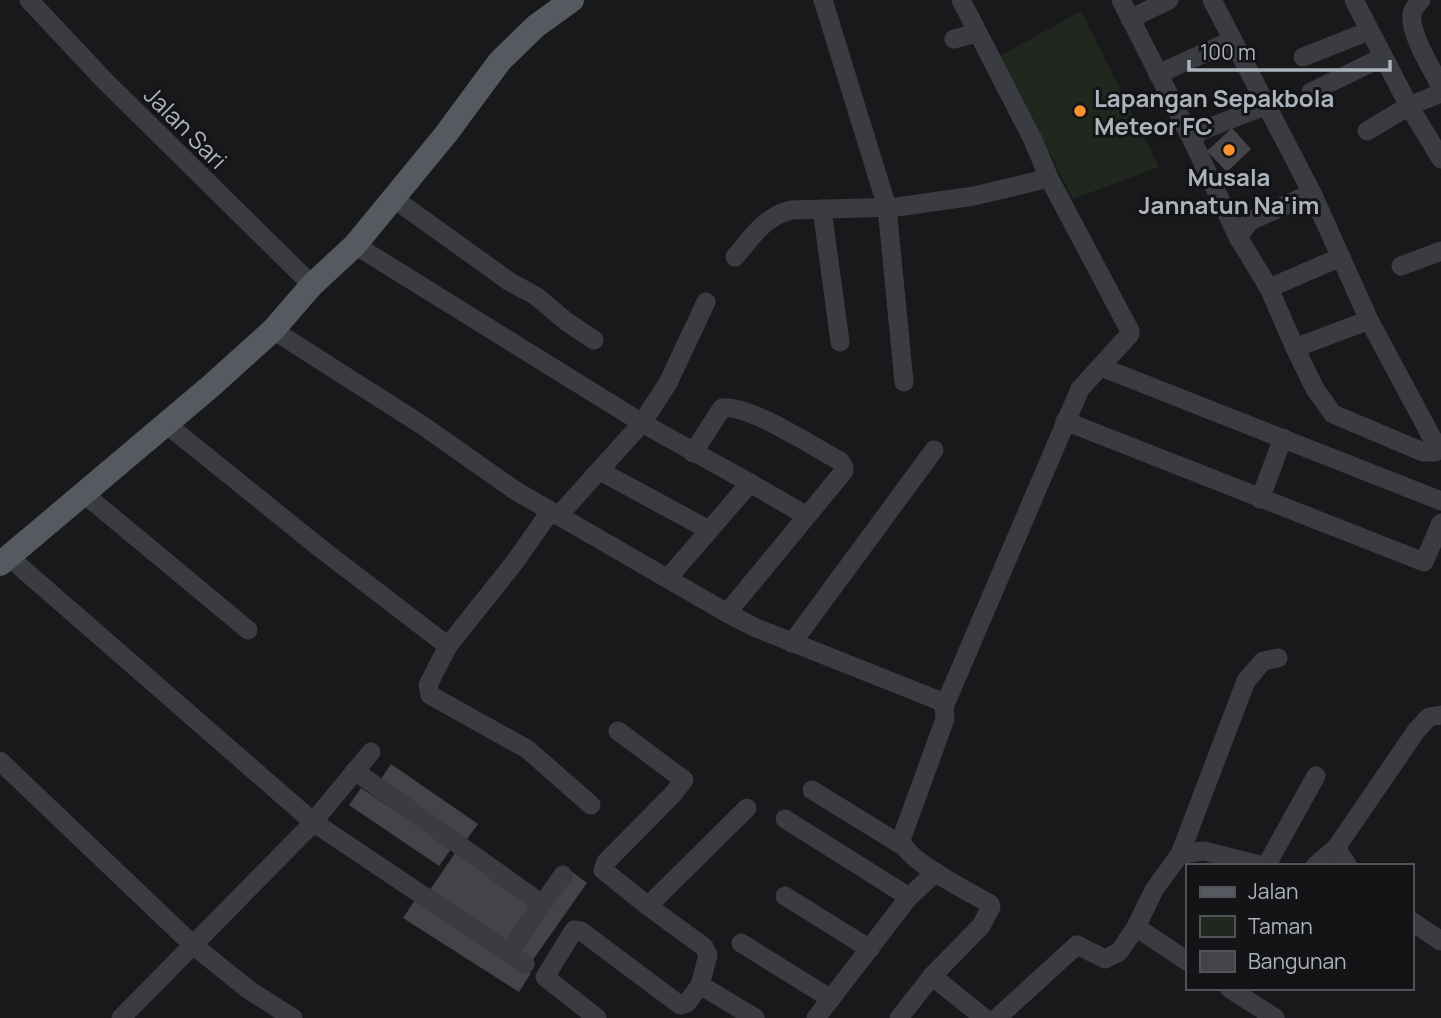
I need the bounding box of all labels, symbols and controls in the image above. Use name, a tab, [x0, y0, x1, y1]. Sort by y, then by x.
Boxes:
scale bar	[1189, 28, 1390, 72]
text: 100 m	[1200, 38, 1256, 66]
street label: Jalan Sari	[137, 78, 235, 176]
place label: Lapangan Sepakbola Meteor FC	[1094, 81, 1334, 142]
marker: Lapangan Sepakbola Meteor FC	[1072, 103, 1088, 119]
marker: Musala Jannatun Na'im	[1221, 142, 1237, 158]
place label: Musala Jannatun Na'im	[1139, 160, 1319, 221]
legend	[1186, 864, 1413, 990]
text: Jalan	[1248, 877, 1298, 905]
text: Taman	[1248, 912, 1313, 940]
text: Bangunan	[1248, 947, 1347, 975]

